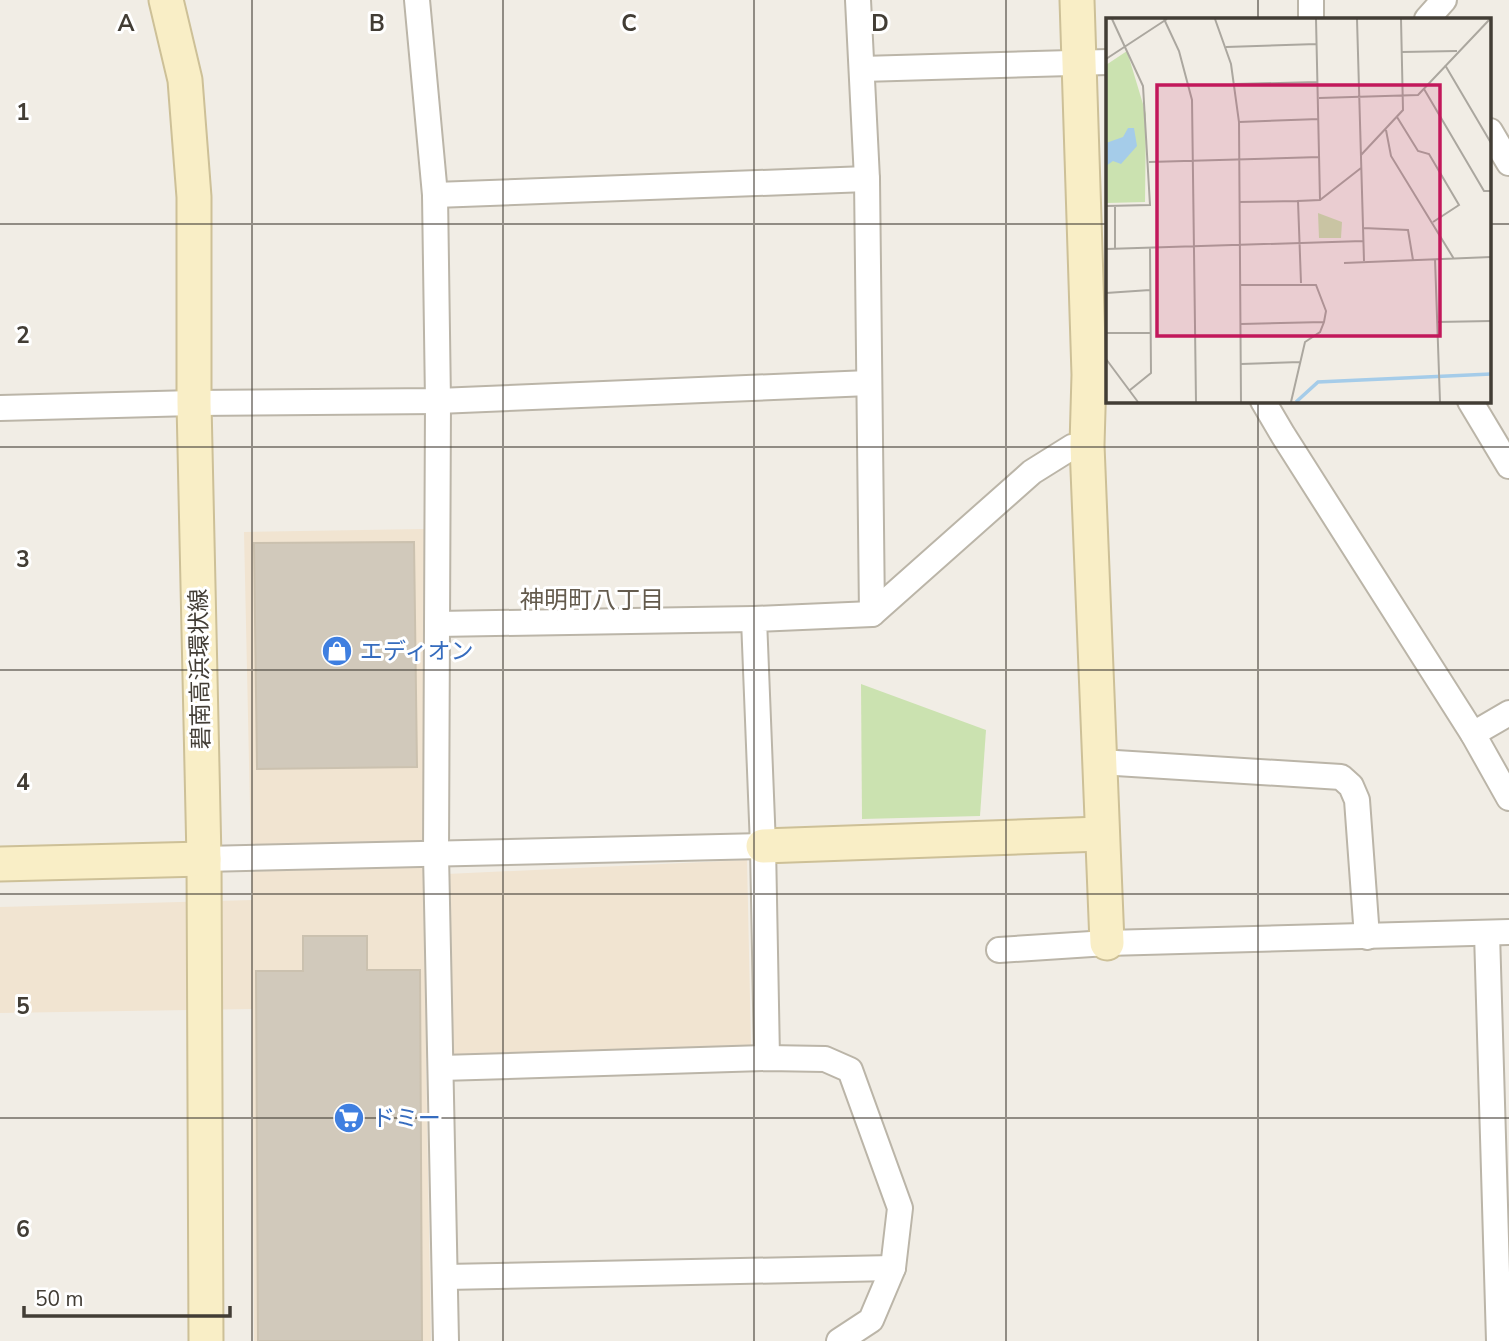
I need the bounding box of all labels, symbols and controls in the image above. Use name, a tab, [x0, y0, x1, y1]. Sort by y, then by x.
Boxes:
text: A	[117, 8, 135, 39]
text: B	[369, 8, 385, 39]
text: C	[621, 8, 637, 39]
text: D	[871, 8, 889, 39]
inset map	[1106, 18, 1492, 402]
text: 1	[16, 97, 30, 128]
text: 2	[16, 320, 30, 351]
text: 3	[16, 544, 30, 575]
district label: 神明町八丁目	[520, 584, 664, 616]
street label: 碧南高浜環状線	[183, 588, 217, 750]
shop icon: エディオン	[320, 634, 354, 668]
place label: エディオン	[360, 636, 473, 667]
text: 4	[16, 767, 30, 798]
text: 5	[16, 991, 30, 1022]
supermarket icon: ドミー	[332, 1101, 366, 1135]
place label: ドミー	[372, 1103, 441, 1134]
text: 6	[16, 1214, 30, 1245]
scale bar	[24, 1274, 231, 1318]
text: 50 m	[35, 1285, 84, 1313]

